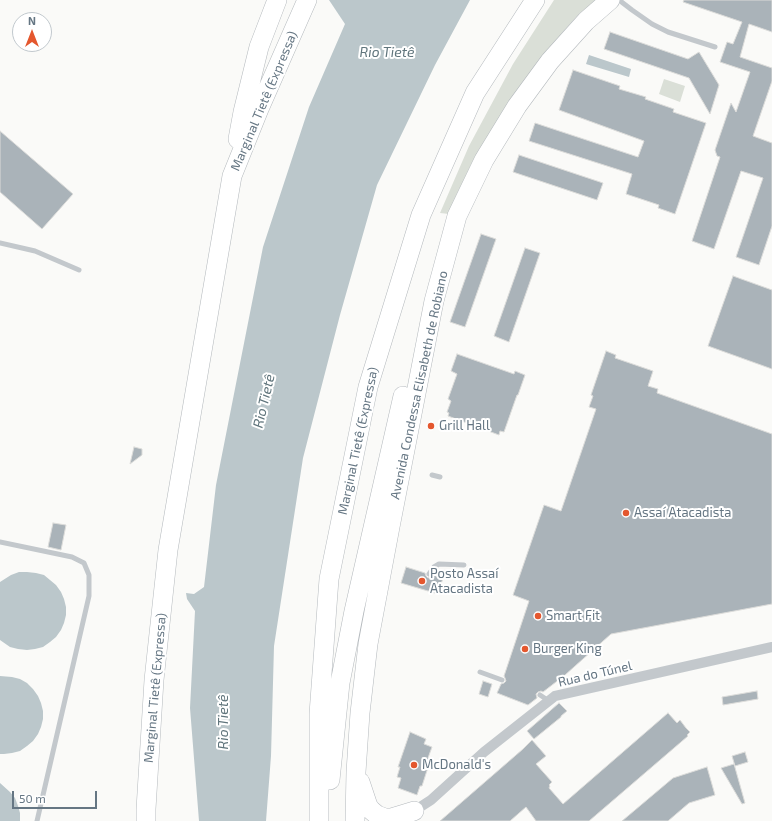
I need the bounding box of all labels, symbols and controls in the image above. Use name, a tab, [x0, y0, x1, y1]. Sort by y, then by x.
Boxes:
north arrow	[12, 12, 52, 52]
text: N	[28, 14, 36, 27]
street label: Marginal Tietê (Expressa)	[227, 29, 301, 173]
water label: Rio Tietê	[360, 44, 414, 60]
street label: Avenida Condessa Elisabeth de Robiano	[387, 269, 451, 501]
street label: Marginal Tietê (Expressa)	[335, 366, 381, 516]
water label: Rio Tietê	[250, 372, 278, 430]
place label: Grill Hall	[439, 418, 490, 434]
marker: Grill Hall	[426, 421, 436, 431]
place label: Assaí Atacadista	[634, 505, 731, 521]
marker: Assaí Atacadista	[621, 508, 631, 518]
place label: Posto Assaí Atacadista	[430, 566, 498, 597]
marker: Posto Assaí Atacadista	[417, 576, 427, 586]
place label: Smart Fit	[546, 608, 600, 624]
marker: Smart Fit	[533, 611, 543, 621]
street label: Marginal Tietê (Expressa)	[141, 612, 169, 764]
place label: Burger King	[533, 641, 602, 657]
marker: Burger King	[520, 644, 530, 654]
street label: Rua do Túnel	[557, 658, 633, 690]
water label: Rio Tietê	[215, 695, 231, 749]
place label: McDonald's	[422, 757, 491, 773]
marker: McDonald's	[409, 760, 419, 770]
scale bar	[14, 783, 99, 809]
text: 50 m	[19, 791, 46, 805]

